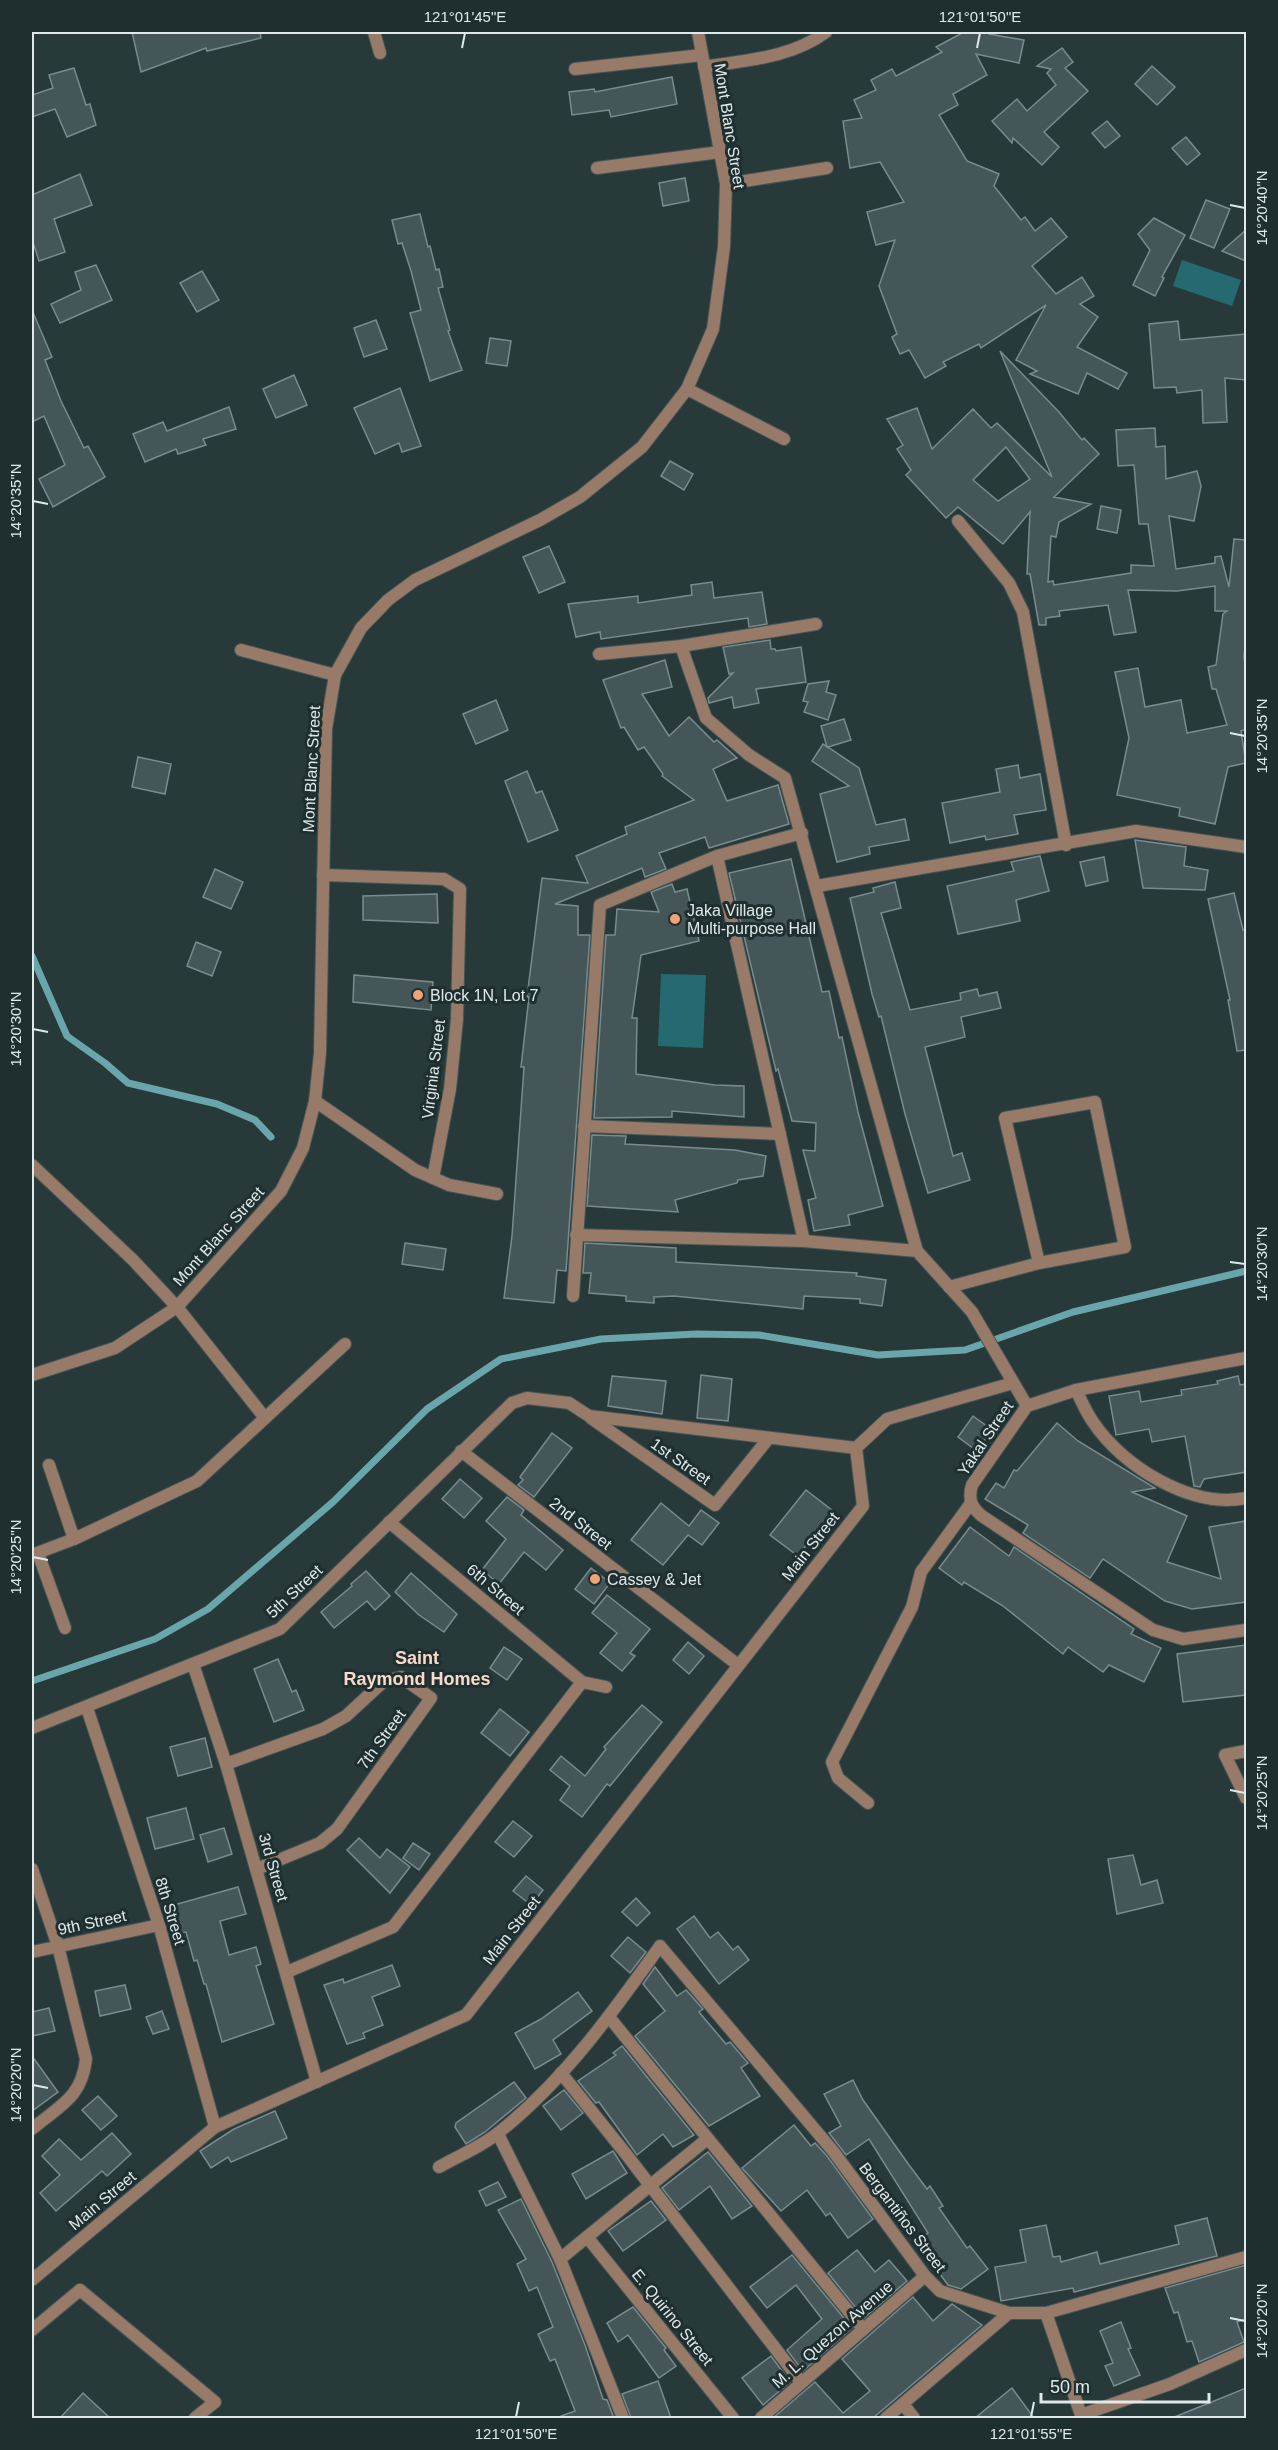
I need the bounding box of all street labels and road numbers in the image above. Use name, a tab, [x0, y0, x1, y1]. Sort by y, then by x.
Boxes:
street label: Mont Blanc Street	[711, 62, 748, 191]
street label: Mont Blanc Street	[300, 705, 323, 833]
street label: Virginia Street	[419, 1018, 448, 1120]
street label: Mont Blanc Street	[170, 1183, 268, 1289]
street label: Yakal Street	[954, 1397, 1017, 1479]
street label: 1st Street	[648, 1435, 714, 1488]
street label: 2nd Street	[546, 1494, 615, 1553]
street label: Main Street	[779, 1508, 843, 1584]
street label: 5th Street	[263, 1561, 326, 1621]
street label: 6th Street	[464, 1561, 528, 1619]
street label: 7th Street	[354, 1706, 409, 1772]
street label: 3rd Street	[256, 1831, 292, 1904]
street label: 8th Street	[152, 1875, 189, 1947]
street label: Main Street	[480, 1892, 544, 1968]
street label: 9th Street	[56, 1907, 128, 1938]
street label: Bergantiños Street	[856, 2159, 950, 2276]
street label: Main Street	[66, 2167, 140, 2233]
street label: E. Quirino Street	[629, 2266, 717, 2369]
street label: M. L. Quezon Avenue	[769, 2278, 896, 2391]

